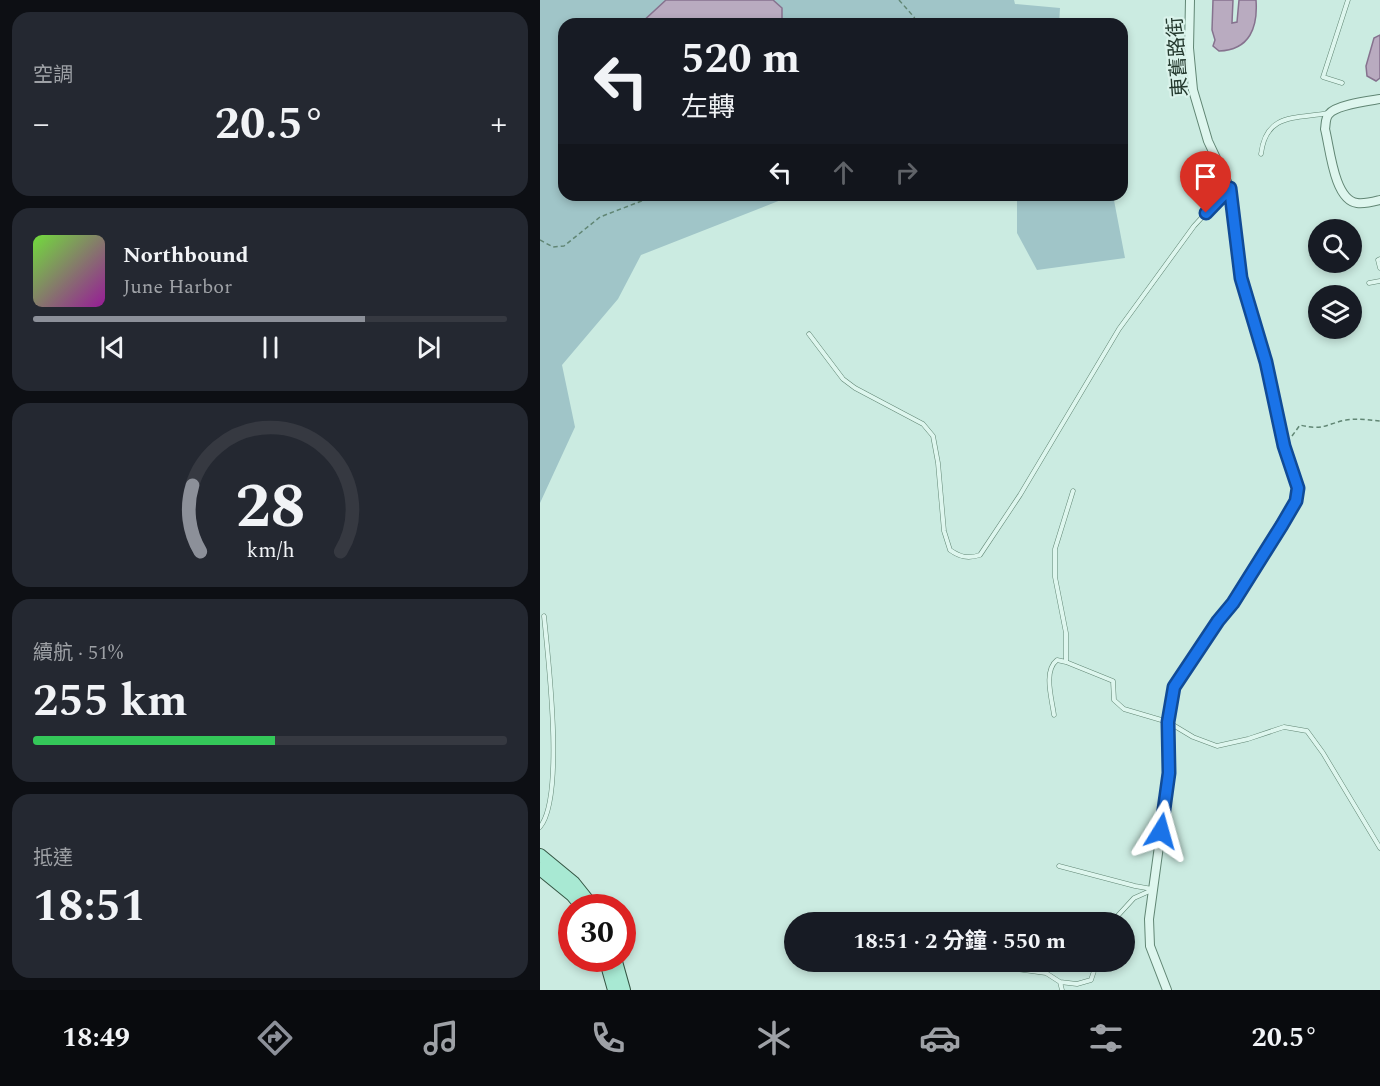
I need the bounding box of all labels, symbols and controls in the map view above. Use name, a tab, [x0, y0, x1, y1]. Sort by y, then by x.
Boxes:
street label: 東舊路街	[1160, 16, 1196, 98]
text: 520 m	[681, 28, 800, 91]
icon: left	[582, 42, 660, 120]
text: 空調	[33, 60, 73, 90]
text: 左轉	[681, 87, 735, 129]
text: 20.5°	[215, 90, 325, 159]
text: −	[33, 99, 50, 149]
text: +	[490, 99, 507, 149]
pin	[1180, 151, 1231, 213]
icon: left	[764, 156, 797, 189]
icon: ahead	[827, 156, 860, 189]
icon: right	[890, 156, 923, 189]
icon: arrive	[1189, 160, 1222, 193]
map controls	[1308, 219, 1362, 339]
button: search	[1308, 219, 1362, 273]
text: Northbound	[123, 239, 249, 272]
text: June Harbor	[123, 272, 232, 302]
button: layers	[1308, 285, 1362, 339]
icon: previous	[96, 331, 129, 364]
icon: pause	[254, 331, 287, 364]
icon: next	[412, 331, 445, 364]
text: 28	[235, 460, 305, 555]
text: km/h	[246, 534, 294, 567]
text: 續航 · 51%	[33, 638, 123, 668]
text: 255 km	[33, 667, 188, 736]
position arrow	[1129, 799, 1193, 863]
text: 抵達	[33, 843, 73, 873]
text: 18:51	[33, 872, 146, 941]
speed limit sign: 30	[558, 894, 636, 972]
text: 18:51 · 2 分鐘 · 550 m	[853, 925, 1066, 958]
text: 18:49	[62, 1017, 130, 1059]
icon: directions	[254, 1017, 296, 1059]
icon: music	[420, 1017, 462, 1059]
icon: phone	[587, 1017, 629, 1059]
icon: climate	[753, 1017, 795, 1059]
icon: car	[919, 1017, 961, 1059]
icon: filters	[1085, 1017, 1127, 1059]
text: 20.5°	[1252, 1017, 1318, 1059]

